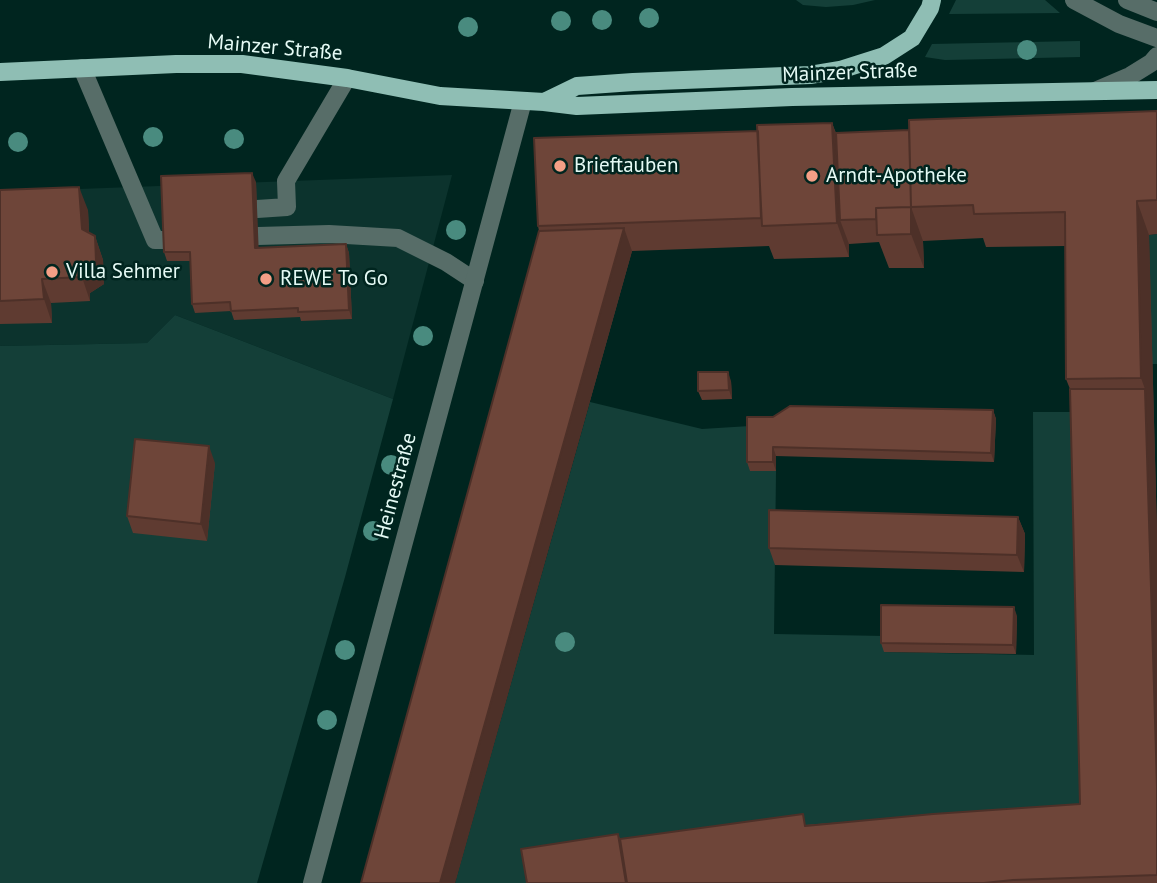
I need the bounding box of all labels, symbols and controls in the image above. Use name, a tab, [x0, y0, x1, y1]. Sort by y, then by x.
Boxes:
street label: Mainzer Straße	[206, 30, 344, 66]
street label: Mainzer Straße	[782, 58, 918, 88]
place label: Brieftauben	[574, 153, 678, 179]
marker: Brieftauben	[552, 158, 568, 174]
place label: Arndt-Apotheke	[826, 163, 967, 189]
marker: Arndt-Apotheke	[804, 168, 820, 184]
place label: Villa Sehmer	[66, 259, 180, 285]
marker: Villa Sehmer	[44, 264, 60, 280]
place label: REWE To Go	[280, 266, 388, 292]
marker: REWE To Go	[258, 271, 274, 287]
street label: Heinestraße	[370, 430, 422, 542]

